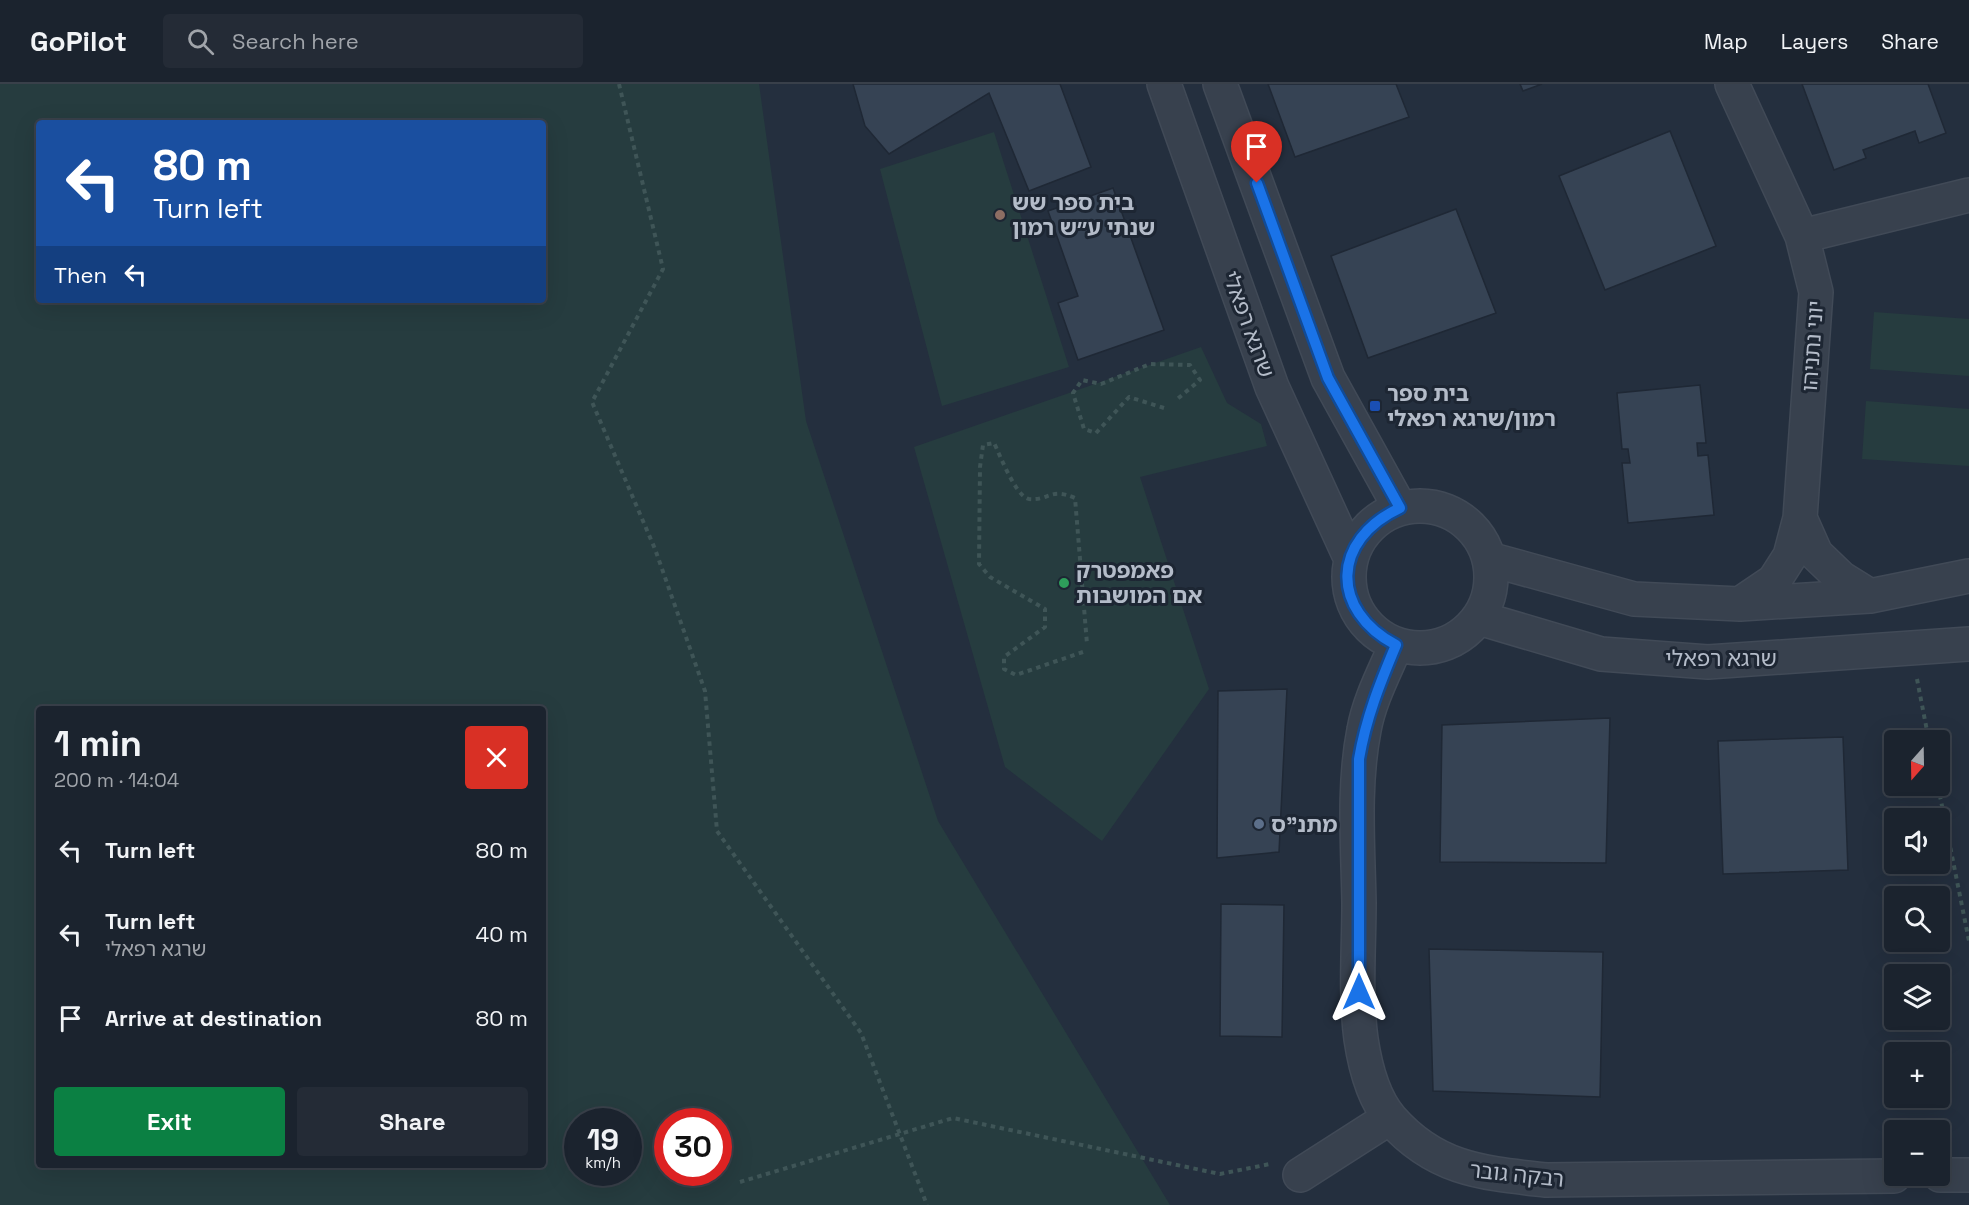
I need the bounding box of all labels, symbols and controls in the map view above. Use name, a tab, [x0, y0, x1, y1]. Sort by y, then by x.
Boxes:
search box	[163, 14, 583, 68]
text: GoPilot	[30, 23, 127, 59]
icon: search	[184, 25, 217, 58]
text: Search here	[232, 27, 359, 55]
text: Map	[1704, 28, 1748, 55]
text: Layers	[1781, 28, 1848, 55]
text: Share	[1881, 28, 1939, 55]
pin	[1231, 121, 1282, 183]
icon: arrive	[1240, 130, 1273, 163]
text: 80 m	[153, 139, 252, 192]
icon: left	[54, 144, 132, 222]
place label: בית ספר שש שנתי ע״ש רמון	[1012, 188, 1155, 241]
text: Turn left	[153, 191, 263, 226]
marker: בית ספר שש שנתי ע״ש רמון	[993, 208, 1007, 222]
icon: left	[119, 258, 152, 291]
text: Then	[54, 261, 107, 289]
street label: שרגא רפאלי	[1217, 267, 1281, 381]
street label: יוני נתניהו	[1795, 300, 1829, 392]
place label: בית ספר רמון/שרגא רפאלי	[1387, 379, 1556, 432]
marker: בית ספר רמון/שרגא רפאלי	[1368, 399, 1382, 413]
place label: פאמפטרק אם המושבות	[1076, 556, 1202, 609]
marker: פאמפטרק אם המושבות	[1057, 576, 1071, 590]
street label: שרגא רפאלי	[1665, 644, 1777, 672]
text: 1 min	[54, 721, 142, 767]
button: close	[465, 726, 528, 789]
north arrow	[1884, 730, 1950, 796]
map controls	[1884, 730, 1950, 1186]
text: 200 m · 14:04	[54, 767, 179, 793]
button: sound	[1884, 808, 1950, 874]
place label: מתנ"ס	[1271, 810, 1337, 838]
marker: מתנ"ס	[1252, 817, 1266, 831]
icon: left	[54, 834, 87, 867]
text: Turn left	[105, 836, 195, 864]
text: 80 m	[476, 836, 528, 864]
button: search	[1884, 886, 1950, 952]
text: Turn left	[105, 907, 195, 935]
icon: left	[54, 918, 87, 951]
text: 40 m	[476, 920, 528, 948]
text: שרגא רפאלי	[105, 936, 206, 962]
position arrow	[1327, 960, 1391, 1024]
button: layers	[1884, 964, 1950, 1030]
icon: arrive	[54, 1002, 87, 1035]
text: Arrive at destination	[105, 1004, 322, 1032]
text: 80 m	[476, 1004, 528, 1032]
button: +	[1884, 1042, 1950, 1108]
button: Exit	[54, 1087, 285, 1156]
button: Share	[297, 1087, 528, 1156]
speed limit sign: 30	[654, 1108, 732, 1186]
text: 19	[587, 1120, 619, 1159]
button: −	[1884, 1120, 1950, 1186]
text: km/h	[585, 1153, 621, 1172]
street label: רבקה גובר	[1468, 1155, 1566, 1193]

